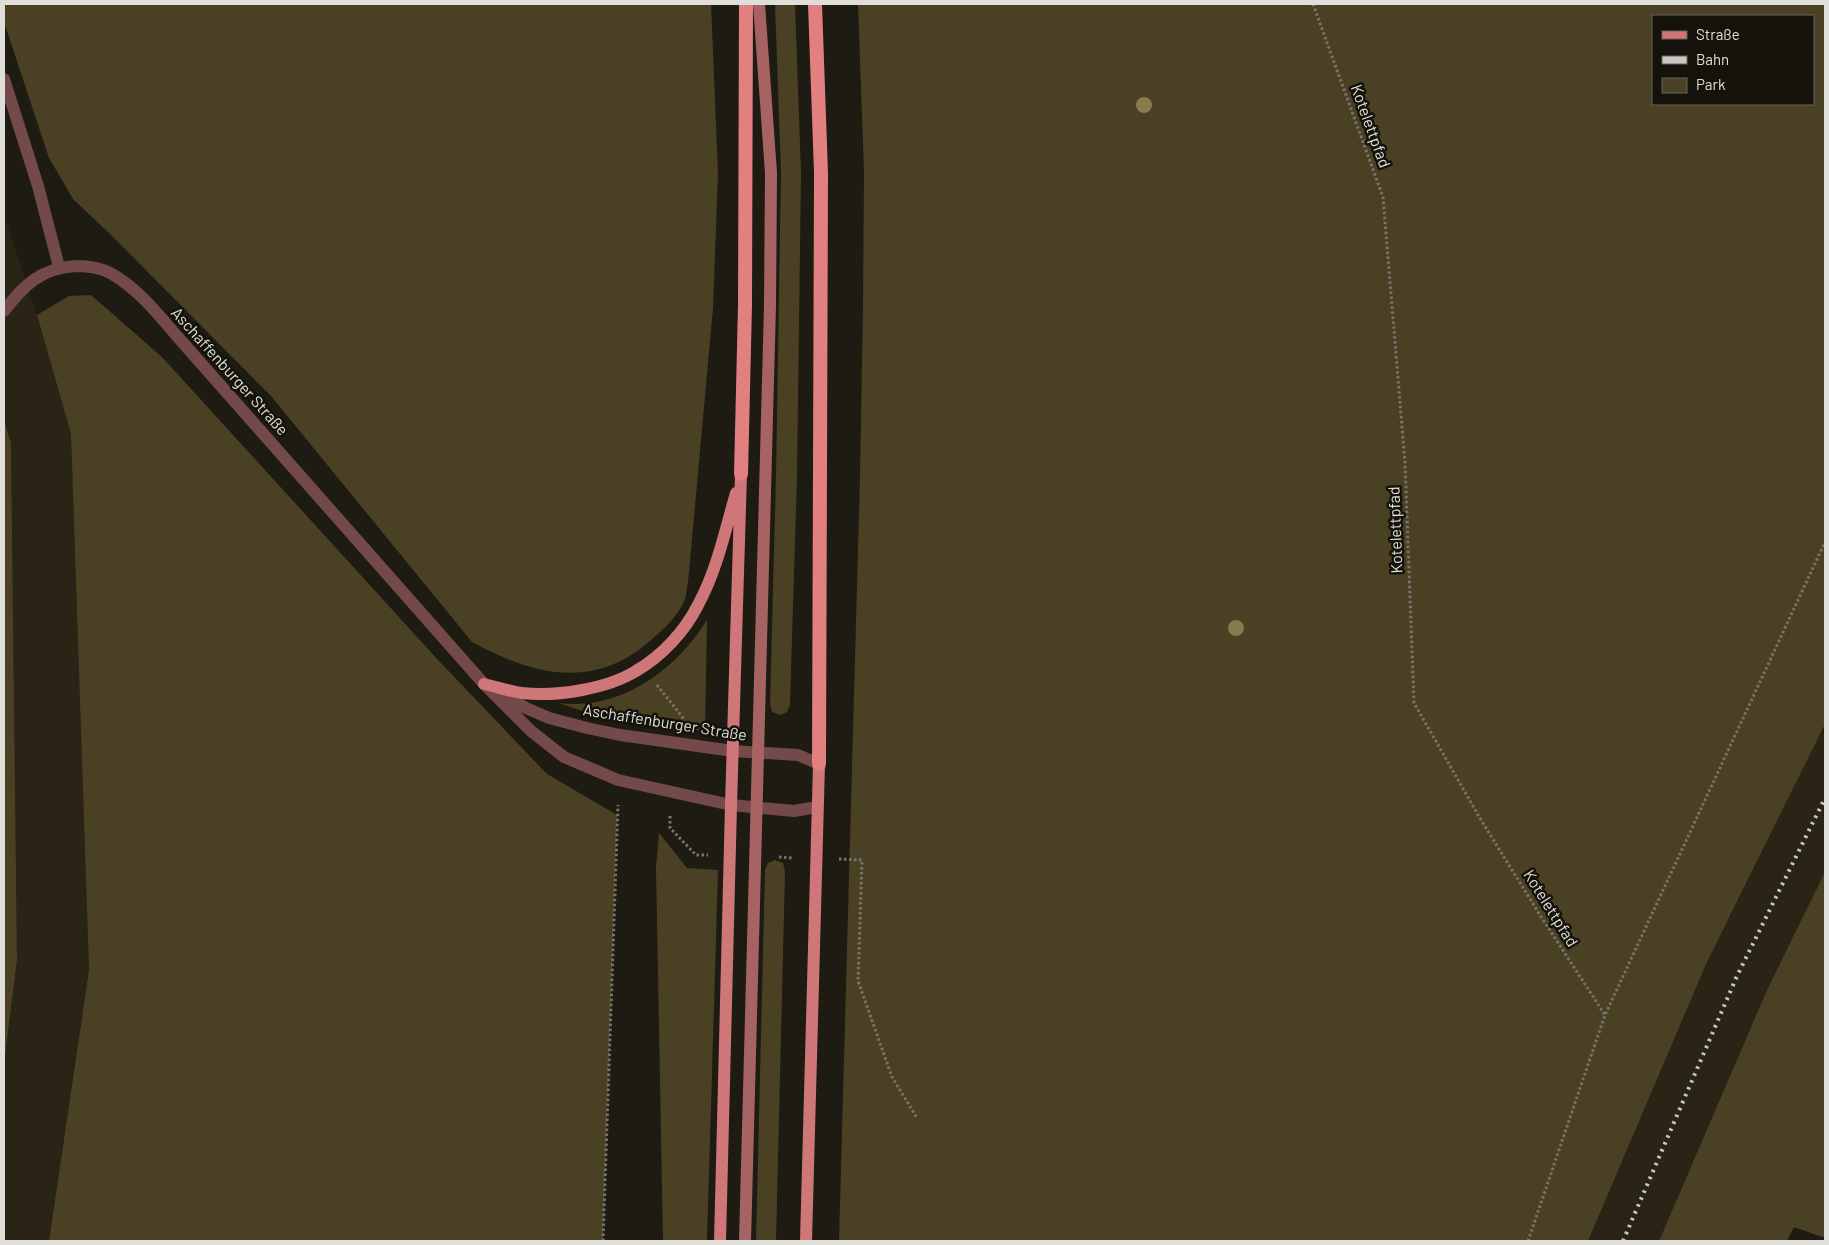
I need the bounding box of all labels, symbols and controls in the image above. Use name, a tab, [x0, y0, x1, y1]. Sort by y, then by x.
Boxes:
legend	[1652, 15, 1814, 105]
text: Straße	[1696, 25, 1740, 43]
text: Bahn	[1696, 50, 1729, 68]
text: Park	[1696, 75, 1726, 93]
street label: Kotelettpfad	[1348, 82, 1395, 170]
street label: Aschaffenburger Straße	[168, 303, 293, 439]
street label: Kotelettpfad	[1383, 486, 1406, 574]
street label: Aschaffenburger Straße	[582, 699, 748, 744]
street label: Kotelettpfad	[1520, 866, 1583, 950]

